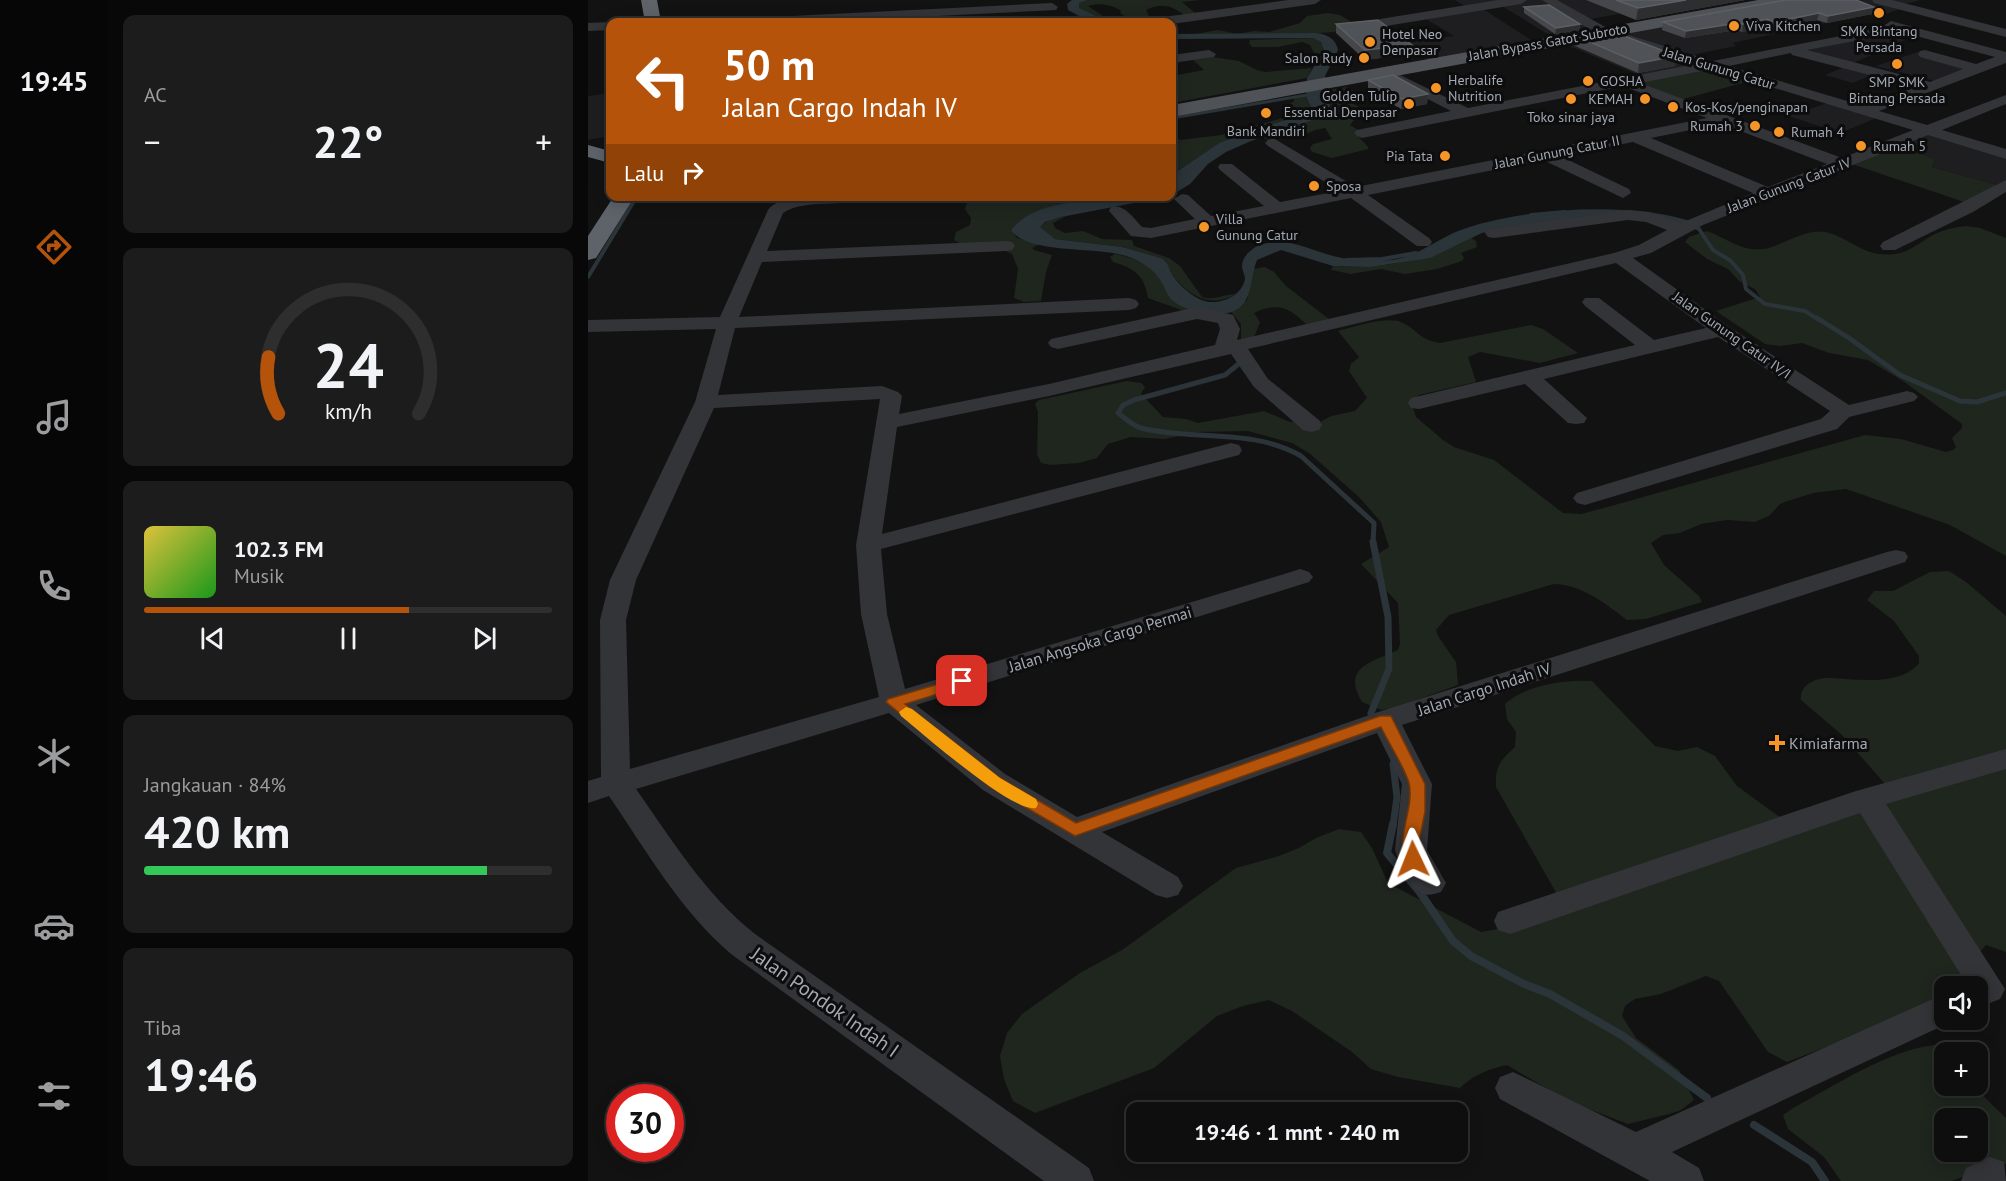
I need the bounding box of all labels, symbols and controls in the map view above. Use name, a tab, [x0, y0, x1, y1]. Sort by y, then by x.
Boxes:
marker: SMK Bintang Persada	[1872, 6, 1886, 20]
place label: Viva Kitchen	[1745, 17, 1821, 35]
street label: Jalan Bypass Gatot Subroto	[1466, 19, 1629, 65]
marker: Viva Kitchen	[1727, 19, 1741, 33]
place label: SMK Bintang Persada	[1841, 22, 1917, 56]
place label: Hotel Neo Denpasar	[1382, 25, 1442, 59]
marker: Hotel Neo Denpasar	[1363, 35, 1377, 49]
text: 50 m	[723, 37, 815, 92]
icon: left	[624, 42, 702, 120]
street label: Jalan Gunung Catur	[1660, 42, 1777, 94]
place label: Salon Rudy	[1285, 49, 1352, 67]
marker: Salon Rudy	[1357, 51, 1371, 65]
marker: SMP SMK Bintang Persada	[1890, 57, 1904, 71]
text: 19:45	[20, 64, 88, 98]
place label: Herbalife Nutrition	[1448, 71, 1503, 105]
place label: GOSHA	[1600, 72, 1644, 90]
place label: SMP SMK Bintang Persada	[1849, 73, 1945, 107]
marker: GOSHA	[1581, 74, 1595, 88]
marker: Herbalife Nutrition	[1429, 81, 1443, 95]
text: AC	[144, 82, 167, 108]
place label: Golden Tulip Essential Denpasar	[1284, 87, 1397, 121]
text: Jalan Cargo Indah IV	[723, 90, 957, 124]
place label: KEMAH	[1588, 90, 1633, 108]
marker: Toko sinar jaya	[1564, 92, 1578, 106]
marker: KEMAH	[1638, 92, 1652, 106]
marker: Golden Tulip Essential Denpasar	[1402, 97, 1416, 111]
place label: Kos-Kos/penginapan	[1685, 98, 1808, 116]
marker: Kos-Kos/penginapan	[1666, 100, 1680, 114]
marker: Bank Mandiri	[1259, 106, 1273, 120]
place label: Toko sinar jaya	[1527, 108, 1615, 126]
text: 22°	[313, 112, 383, 170]
place label: Rumah 3	[1690, 117, 1743, 135]
marker: Rumah 3	[1748, 119, 1762, 133]
text: −	[144, 120, 161, 163]
text: +	[535, 120, 552, 163]
place label: Bank Mandiri	[1227, 122, 1305, 140]
place label: Rumah 4	[1791, 123, 1844, 141]
marker: Rumah 4	[1772, 125, 1786, 139]
street label: Jalan Gunung Catur II	[1492, 131, 1621, 173]
place label: Rumah 5	[1873, 137, 1926, 155]
marker: Rumah 5	[1854, 139, 1868, 153]
place label: Pia Tata	[1386, 147, 1433, 165]
marker: Pia Tata	[1438, 149, 1452, 163]
street label: Jalan Gunung Catur IV	[1724, 153, 1854, 217]
icon: right	[676, 156, 709, 189]
text: Lalu	[624, 159, 664, 187]
place label: Sposa	[1326, 177, 1361, 195]
marker: Sposa	[1307, 179, 1321, 193]
place label: Villa Gunung Catur	[1215, 210, 1298, 244]
marker: Villa Gunung Catur	[1197, 220, 1211, 234]
icon: directions	[33, 226, 75, 268]
street label: Jalan Gunung Catur IV/I	[1669, 287, 1795, 383]
text: 24	[313, 324, 383, 405]
icon: music	[33, 396, 75, 438]
text: km/h	[324, 398, 371, 426]
text: 102.3 FM	[234, 535, 324, 563]
text: Musik	[234, 563, 284, 589]
icon: phone	[33, 565, 75, 607]
street label: Jalan Angsoka Cargo Permai	[1005, 602, 1194, 677]
icon: previous	[196, 622, 229, 655]
icon: pause	[332, 622, 365, 655]
icon: next	[468, 622, 501, 655]
pin	[936, 655, 987, 706]
street label: Jalan Cargo Indah IV	[1414, 658, 1554, 720]
icon: arrive	[945, 664, 978, 697]
place label: Kimiafarma	[1789, 733, 1868, 753]
icon: climate	[33, 735, 75, 777]
marker: Kimiafarma	[1770, 736, 1784, 750]
text: Jangkauan · 84%	[144, 772, 286, 798]
text: 420 km	[144, 802, 290, 860]
position arrow	[1381, 827, 1445, 891]
icon: car	[33, 905, 75, 947]
street label: Jalan Pondok Indah I	[745, 941, 904, 1063]
map controls	[1934, 976, 1988, 1162]
button: sound	[1934, 976, 1988, 1030]
text: Tiba	[144, 1015, 181, 1041]
button: +	[1934, 1042, 1988, 1096]
text: 19:46	[144, 1045, 258, 1103]
icon: filters	[33, 1075, 75, 1117]
speed limit sign: 30	[606, 1084, 684, 1162]
button: −	[1934, 1108, 1988, 1162]
text: 19:46 · 1 mnt · 240 m	[1194, 1118, 1400, 1146]

